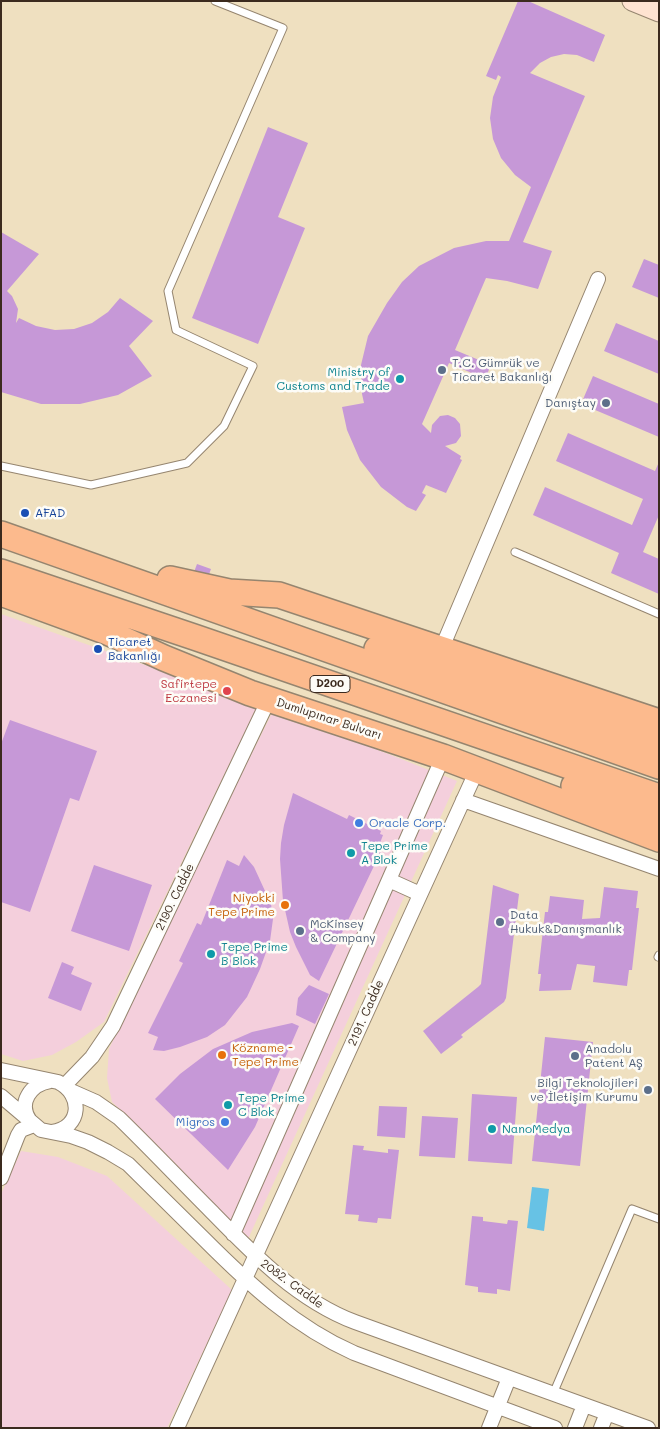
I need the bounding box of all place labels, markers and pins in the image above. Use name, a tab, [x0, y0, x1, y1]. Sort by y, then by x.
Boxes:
place label: T.C. Gümrük ve Ticaret Bakanlığı	[452, 356, 552, 384]
marker: T.C. Gümrük ve Ticaret Bakanlığı	[436, 364, 448, 376]
place label: Ministry of Customs and Trade	[277, 365, 390, 393]
marker: Ministry of Customs and Trade	[394, 373, 406, 385]
place label: Danıştay	[545, 396, 596, 410]
marker: Danıştay	[600, 397, 612, 409]
place label: AFAD	[35, 506, 65, 520]
marker: AFAD	[19, 507, 31, 519]
place label: Ticaret Bakanlığı	[108, 635, 161, 663]
marker: Ticaret Bakanlığı	[92, 643, 104, 655]
place label: Safirtepe Eczanesi	[161, 677, 217, 705]
marker: Safirtepe Eczanesi	[221, 685, 233, 697]
place label: Oracle Corp.	[369, 816, 446, 830]
marker: Oracle Corp.	[353, 817, 365, 829]
place label: Tepe Prime A Blok	[361, 839, 428, 867]
marker: Tepe Prime A Blok	[345, 847, 357, 859]
place label: Niyokki Tepe Prime	[208, 891, 275, 919]
marker: Niyokki Tepe Prime	[279, 899, 291, 911]
place label: Data Hukuk&Danışmanlık	[510, 908, 622, 936]
marker: Data Hukuk&Danışmanlık	[494, 916, 506, 928]
place label: McKinsey & Company	[310, 917, 376, 945]
marker: McKinsey & Company	[294, 925, 306, 937]
place label: Tepe Prime B Blok	[221, 940, 288, 968]
marker: Tepe Prime B Blok	[205, 948, 217, 960]
place label: Közname - Tepe Prime	[232, 1041, 299, 1069]
place label: Anadolu Patent AŞ	[585, 1042, 643, 1070]
marker: Közname - Tepe Prime	[216, 1049, 228, 1061]
marker: Anadolu Patent AŞ	[569, 1050, 581, 1062]
place label: Bilgi Teknolojileri ve İletişim Kurumu	[530, 1076, 638, 1104]
marker: Bilgi Teknolojileri ve İletişim Kurumu	[642, 1084, 654, 1096]
place label: Tepe Prime C Blok	[238, 1091, 305, 1119]
marker: Tepe Prime C Blok	[222, 1099, 234, 1111]
place label: Migros	[176, 1115, 215, 1129]
marker: Migros	[219, 1116, 231, 1128]
place label: NanoMedya	[502, 1122, 570, 1136]
marker: NanoMedya	[486, 1123, 498, 1135]

